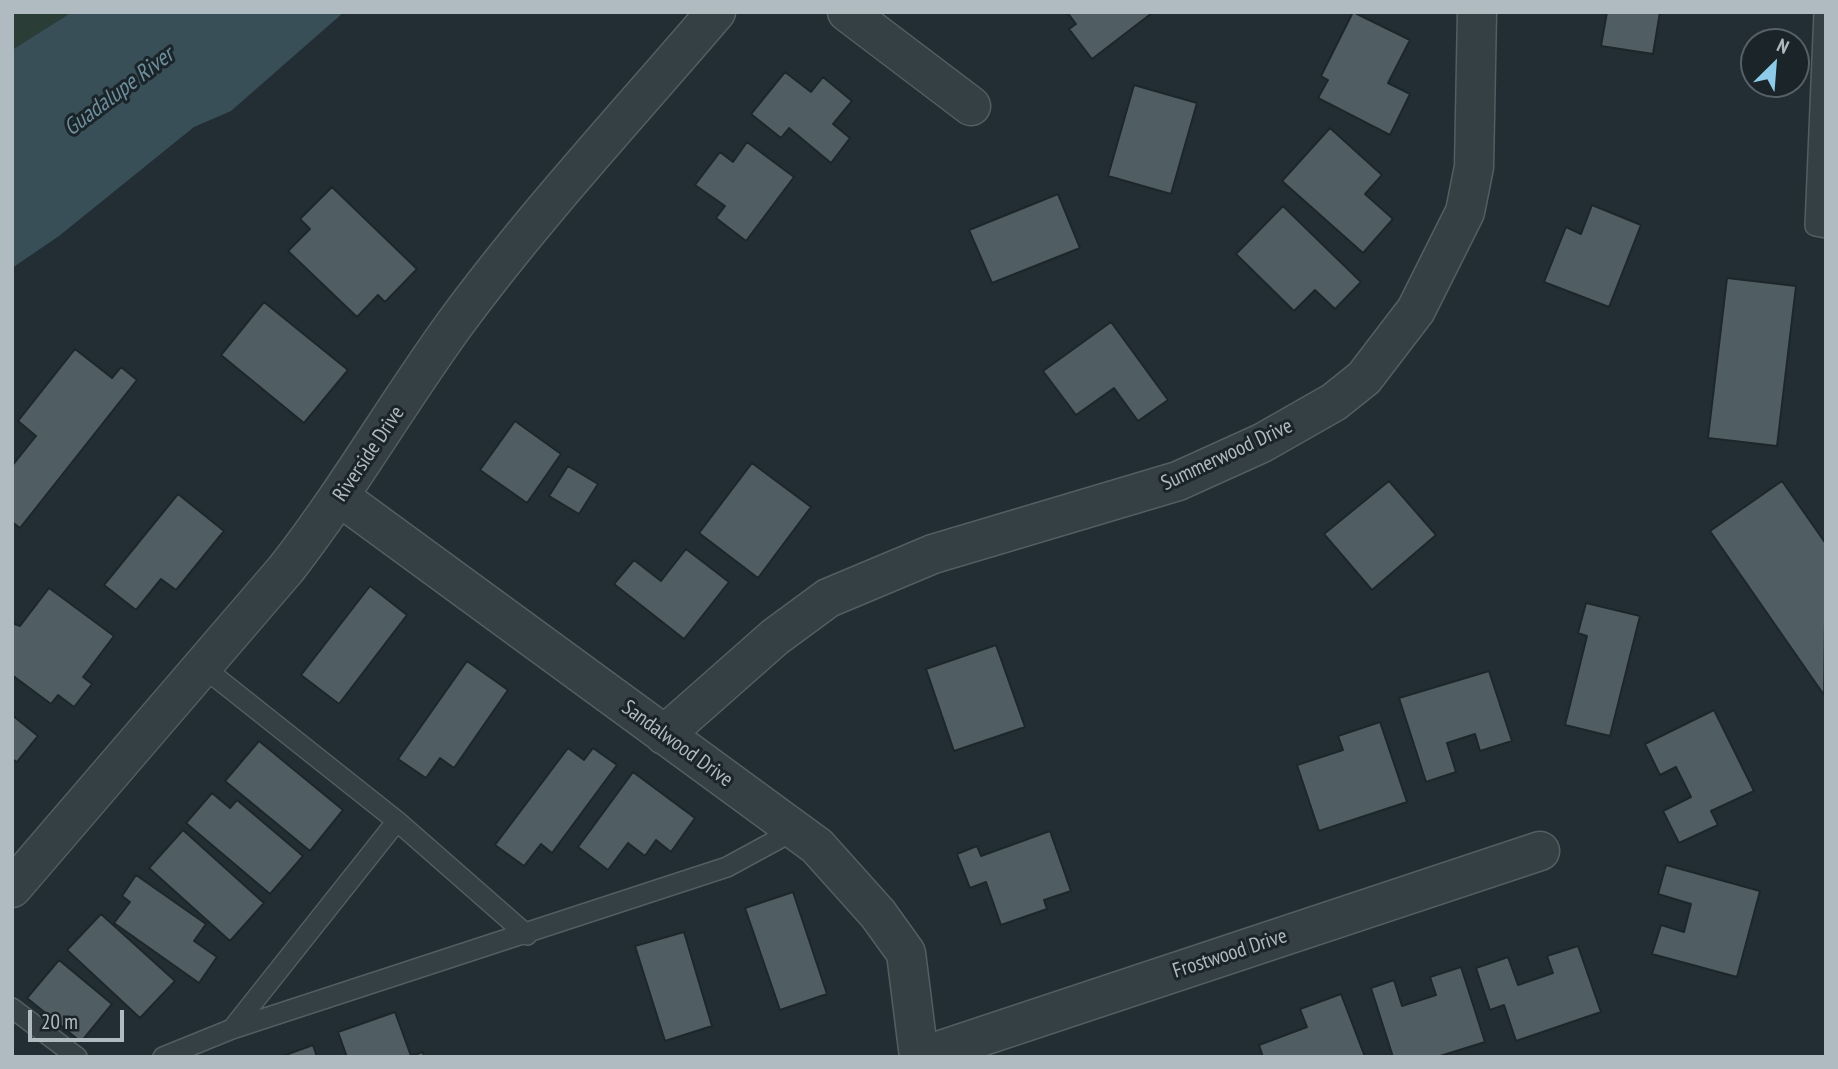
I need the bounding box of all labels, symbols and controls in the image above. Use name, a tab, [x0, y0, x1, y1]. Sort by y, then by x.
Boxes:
north arrow	[1740, 28, 1810, 98]
text: N	[1773, 33, 1793, 59]
water label: Guadalupe River	[59, 42, 179, 142]
street label: Riverside Drive	[328, 402, 410, 506]
street label: Summerwood Drive	[1157, 414, 1297, 496]
street label: Sandalwood Drive	[617, 695, 737, 793]
street label: Frostwood Drive	[1170, 924, 1290, 984]
scale bar	[32, 996, 128, 1040]
text: 20 m	[41, 1008, 78, 1035]

